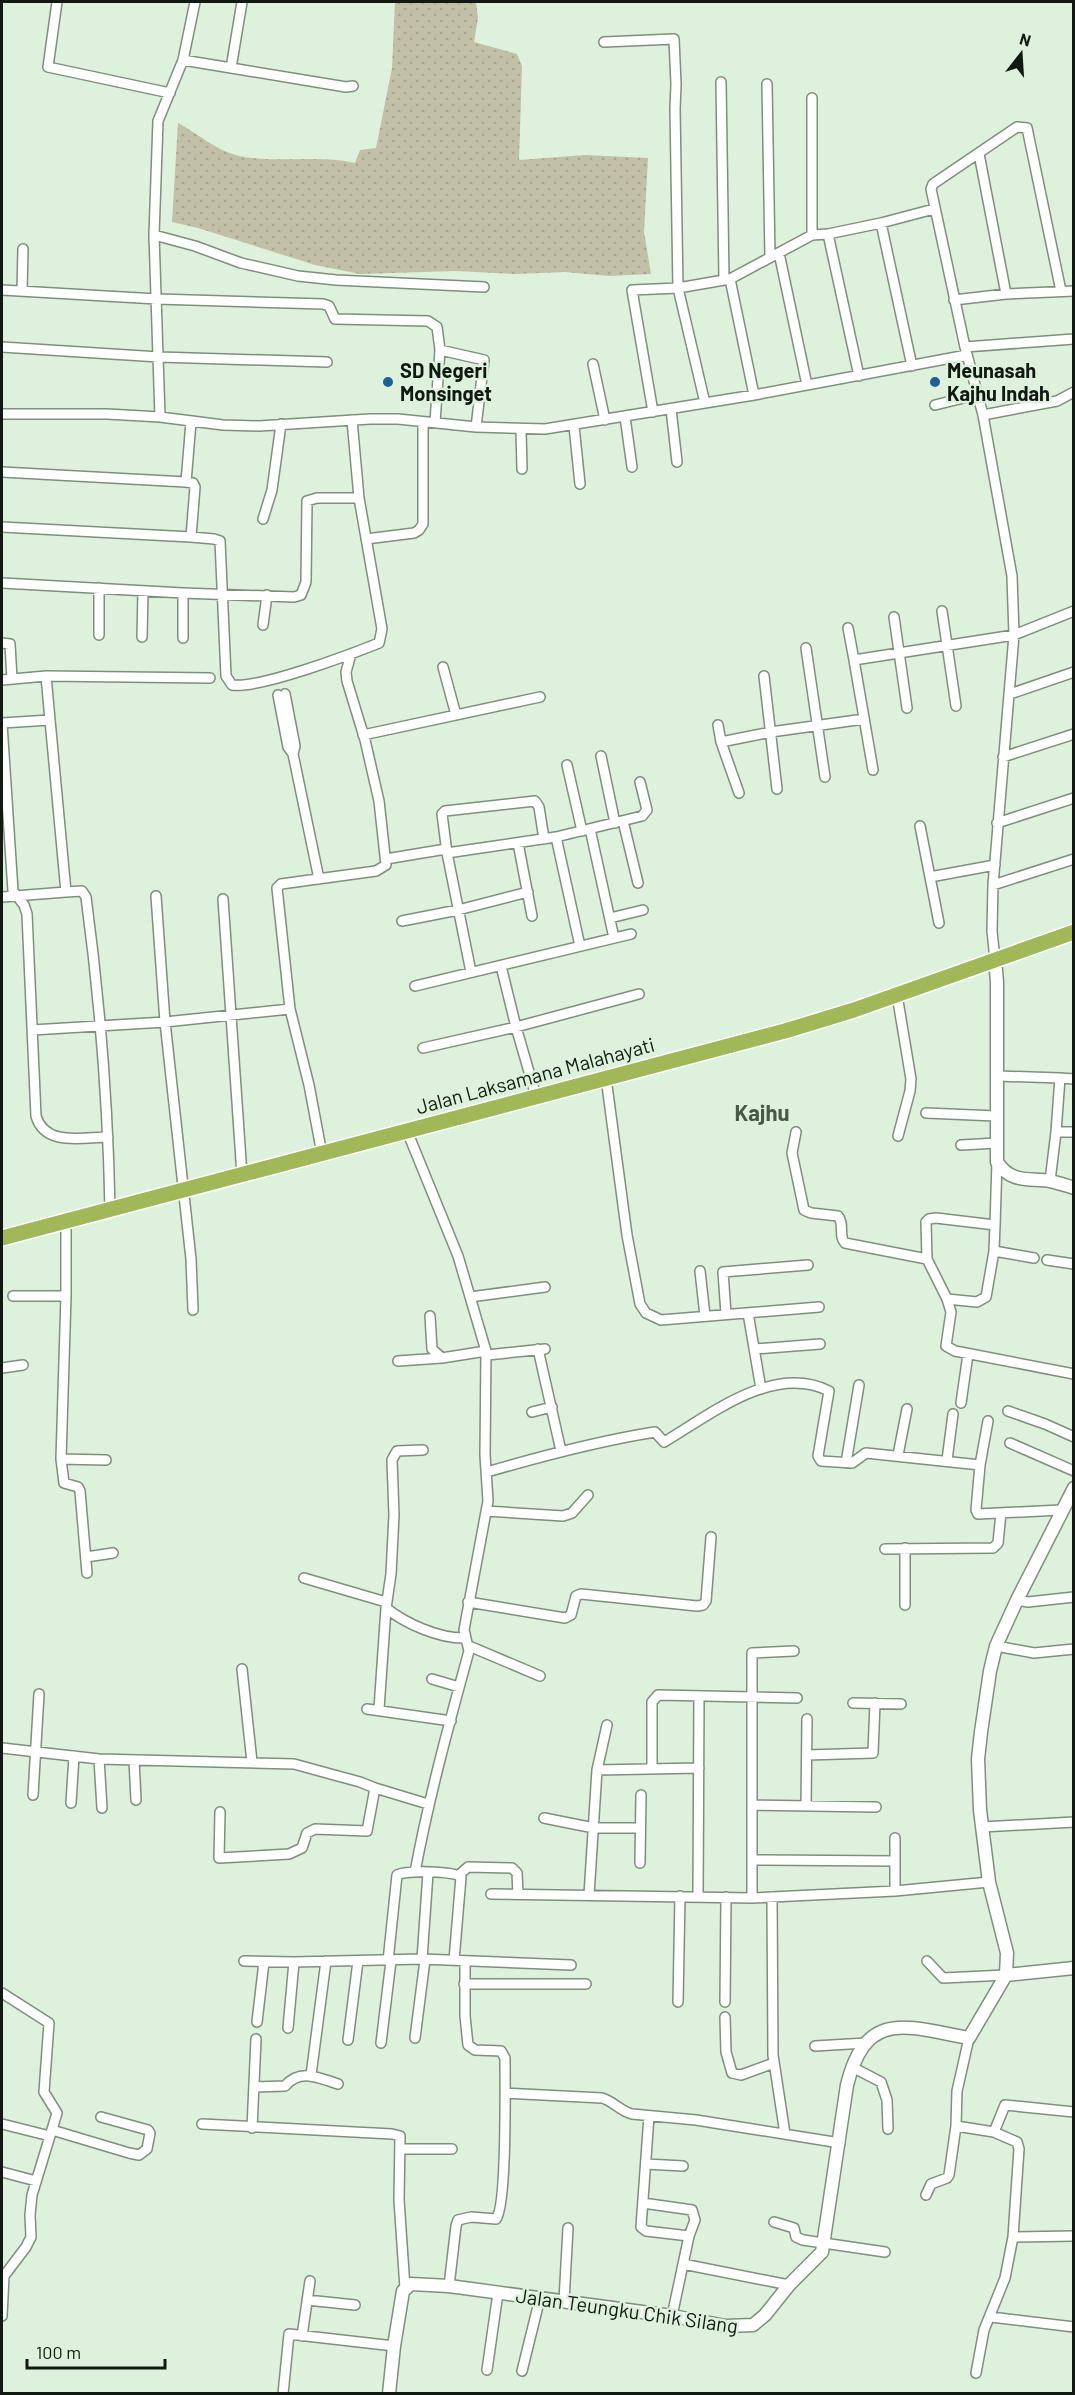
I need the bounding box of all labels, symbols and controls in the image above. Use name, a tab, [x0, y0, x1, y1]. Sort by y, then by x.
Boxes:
north arrow	[991, 24, 1051, 84]
text: N	[1018, 29, 1033, 50]
place label: SD Negeri Monsinget	[400, 358, 492, 405]
place label: Meunasah Kajhu Indah	[947, 358, 1050, 405]
marker: SD Negeri Monsinget	[381, 375, 395, 389]
marker: Meunasah Kajhu Indah	[928, 375, 942, 389]
street label: Jalan Laksamana Malahayati	[413, 1032, 657, 1118]
district label: Kajhu	[734, 1099, 790, 1125]
street label: Jalan Teungku Chik Silang	[514, 2283, 740, 2337]
scale bar	[27, 2332, 165, 2370]
text: 100 m	[36, 2341, 81, 2363]

